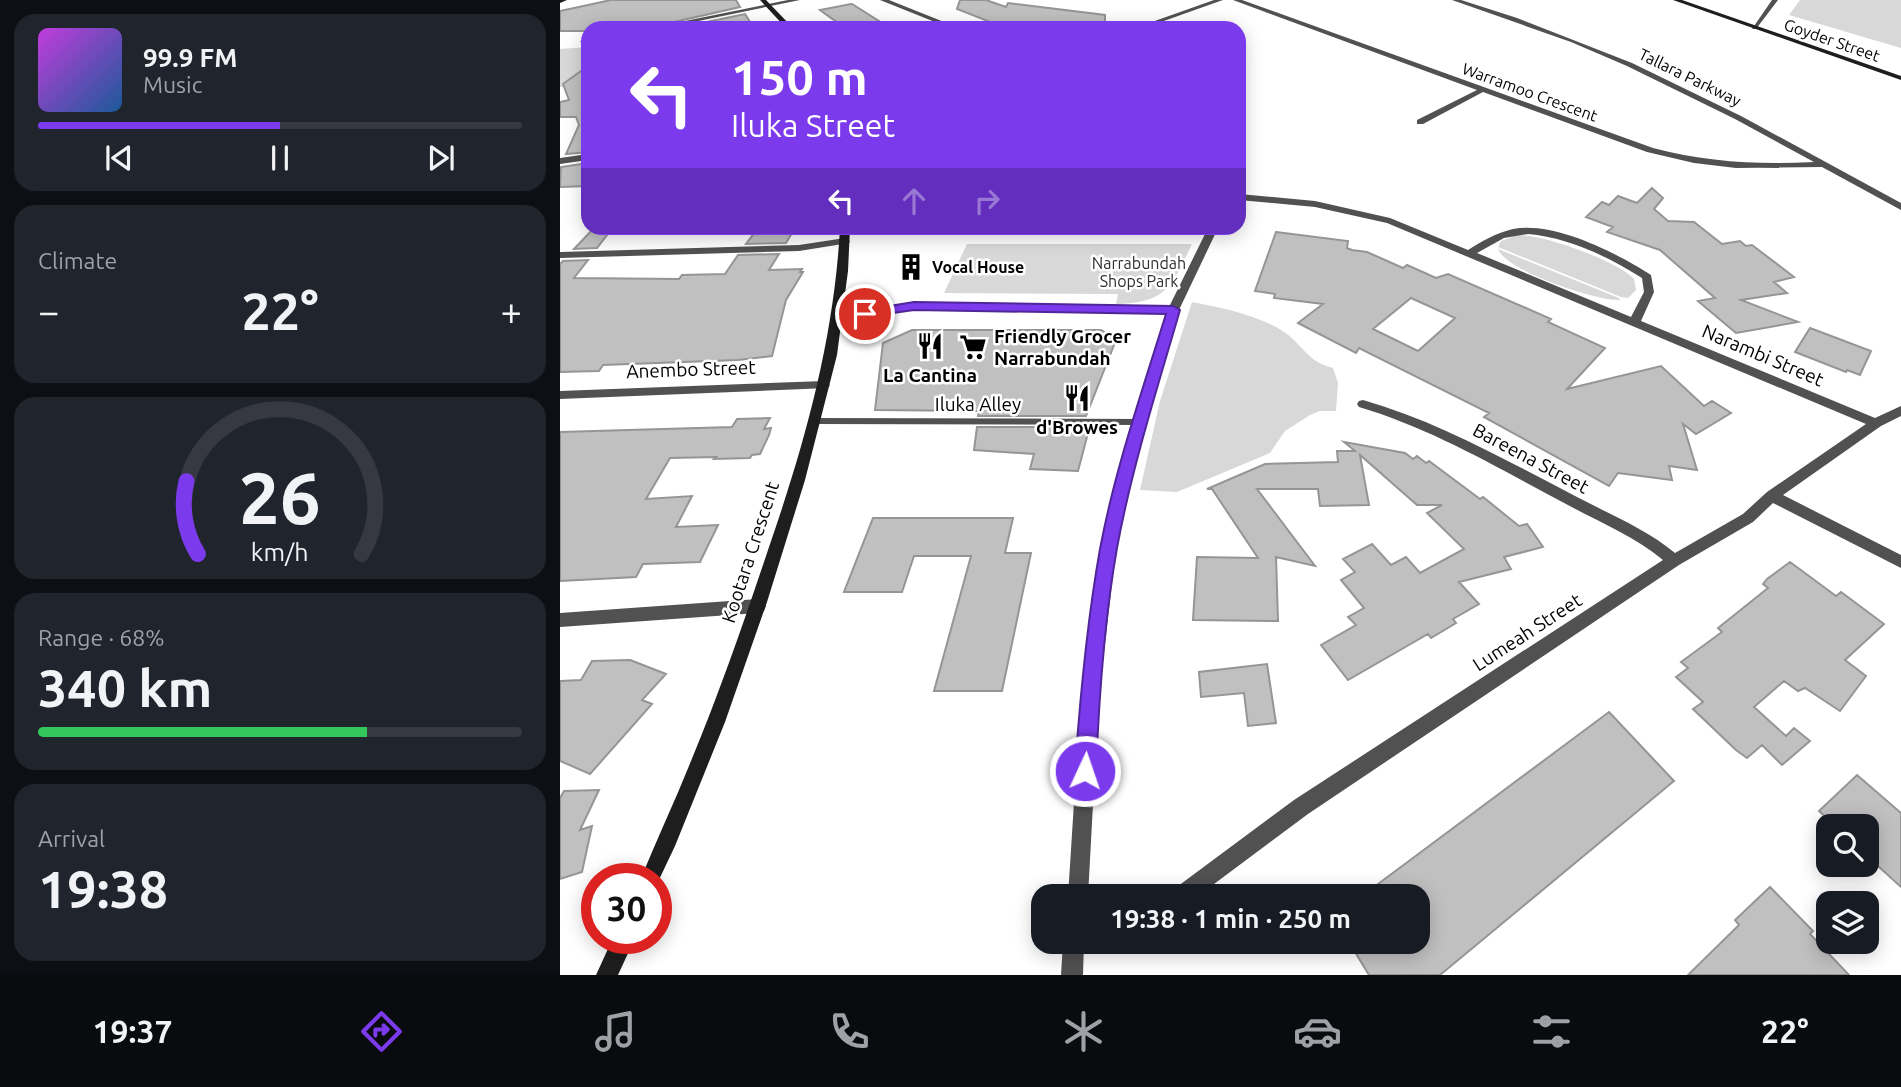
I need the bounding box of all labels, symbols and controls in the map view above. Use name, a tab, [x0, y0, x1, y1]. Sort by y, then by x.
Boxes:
street label: Goyder Street	[1782, 15, 1883, 65]
text: 99.9 FM	[143, 43, 237, 72]
street label: Tallara Parkway	[1636, 45, 1744, 110]
icon: left	[616, 49, 707, 140]
text: 150 m	[731, 49, 868, 104]
street label: Warramoo Crescent	[1460, 59, 1601, 125]
text: Music	[143, 72, 202, 97]
text: Iluka Street	[731, 107, 895, 143]
icon: previous	[100, 139, 138, 177]
icon: pause	[261, 139, 299, 177]
icon: next	[422, 139, 460, 177]
icon: left	[822, 182, 860, 220]
icon: ahead	[895, 182, 933, 220]
icon: right	[968, 182, 1006, 220]
text: Climate	[38, 248, 117, 273]
building icon: Vocal House	[896, 252, 926, 282]
park label: Narrabundah Shops Park	[1092, 254, 1186, 290]
place label: Vocal House	[932, 258, 1024, 276]
text: 22°	[241, 282, 319, 340]
pin	[835, 284, 895, 344]
text: −	[38, 290, 59, 332]
text: +	[501, 290, 522, 332]
icon: arrive	[846, 295, 884, 333]
street label: Narambi Street	[1699, 320, 1828, 391]
place label: Friendly Grocer Narrabundah	[994, 325, 1131, 369]
restaurant icon: La Cantina	[915, 331, 945, 361]
supermarket icon: Friendly Grocer Narrabundah	[958, 332, 988, 362]
street label: Anembo Street	[626, 356, 757, 382]
place label: La Cantina	[883, 364, 977, 386]
restaurant icon: d'Browes	[1062, 383, 1092, 413]
street label: Iluka Alley	[935, 393, 1021, 415]
place label: d'Browes	[1036, 416, 1118, 438]
street label: Bareena Street	[1469, 418, 1593, 498]
text: 26	[239, 456, 321, 538]
street label: Kootara Crescent	[717, 478, 783, 625]
text: km/h	[251, 537, 309, 565]
street label: Lumeah Street	[1468, 588, 1586, 675]
text: Range · 68%	[38, 625, 165, 650]
text: 340 km	[38, 659, 212, 717]
position arrow	[1048, 734, 1122, 808]
map controls	[1816, 814, 1879, 954]
button: search	[1816, 814, 1879, 877]
text: Arrival	[38, 826, 105, 851]
text: 19:38	[38, 860, 168, 918]
speed limit sign: 30	[581, 863, 672, 954]
button: layers	[1816, 891, 1879, 954]
text: 19:38 · 1 min · 250 m	[1110, 904, 1351, 933]
icon: directions	[357, 1007, 406, 1056]
icon: music	[591, 1007, 640, 1056]
icon: phone	[825, 1007, 874, 1056]
icon: climate	[1059, 1007, 1108, 1056]
icon: car	[1293, 1007, 1342, 1056]
icon: filters	[1527, 1007, 1576, 1056]
text: 19:37	[92, 1013, 173, 1049]
text: 22°	[1761, 1013, 1809, 1049]

